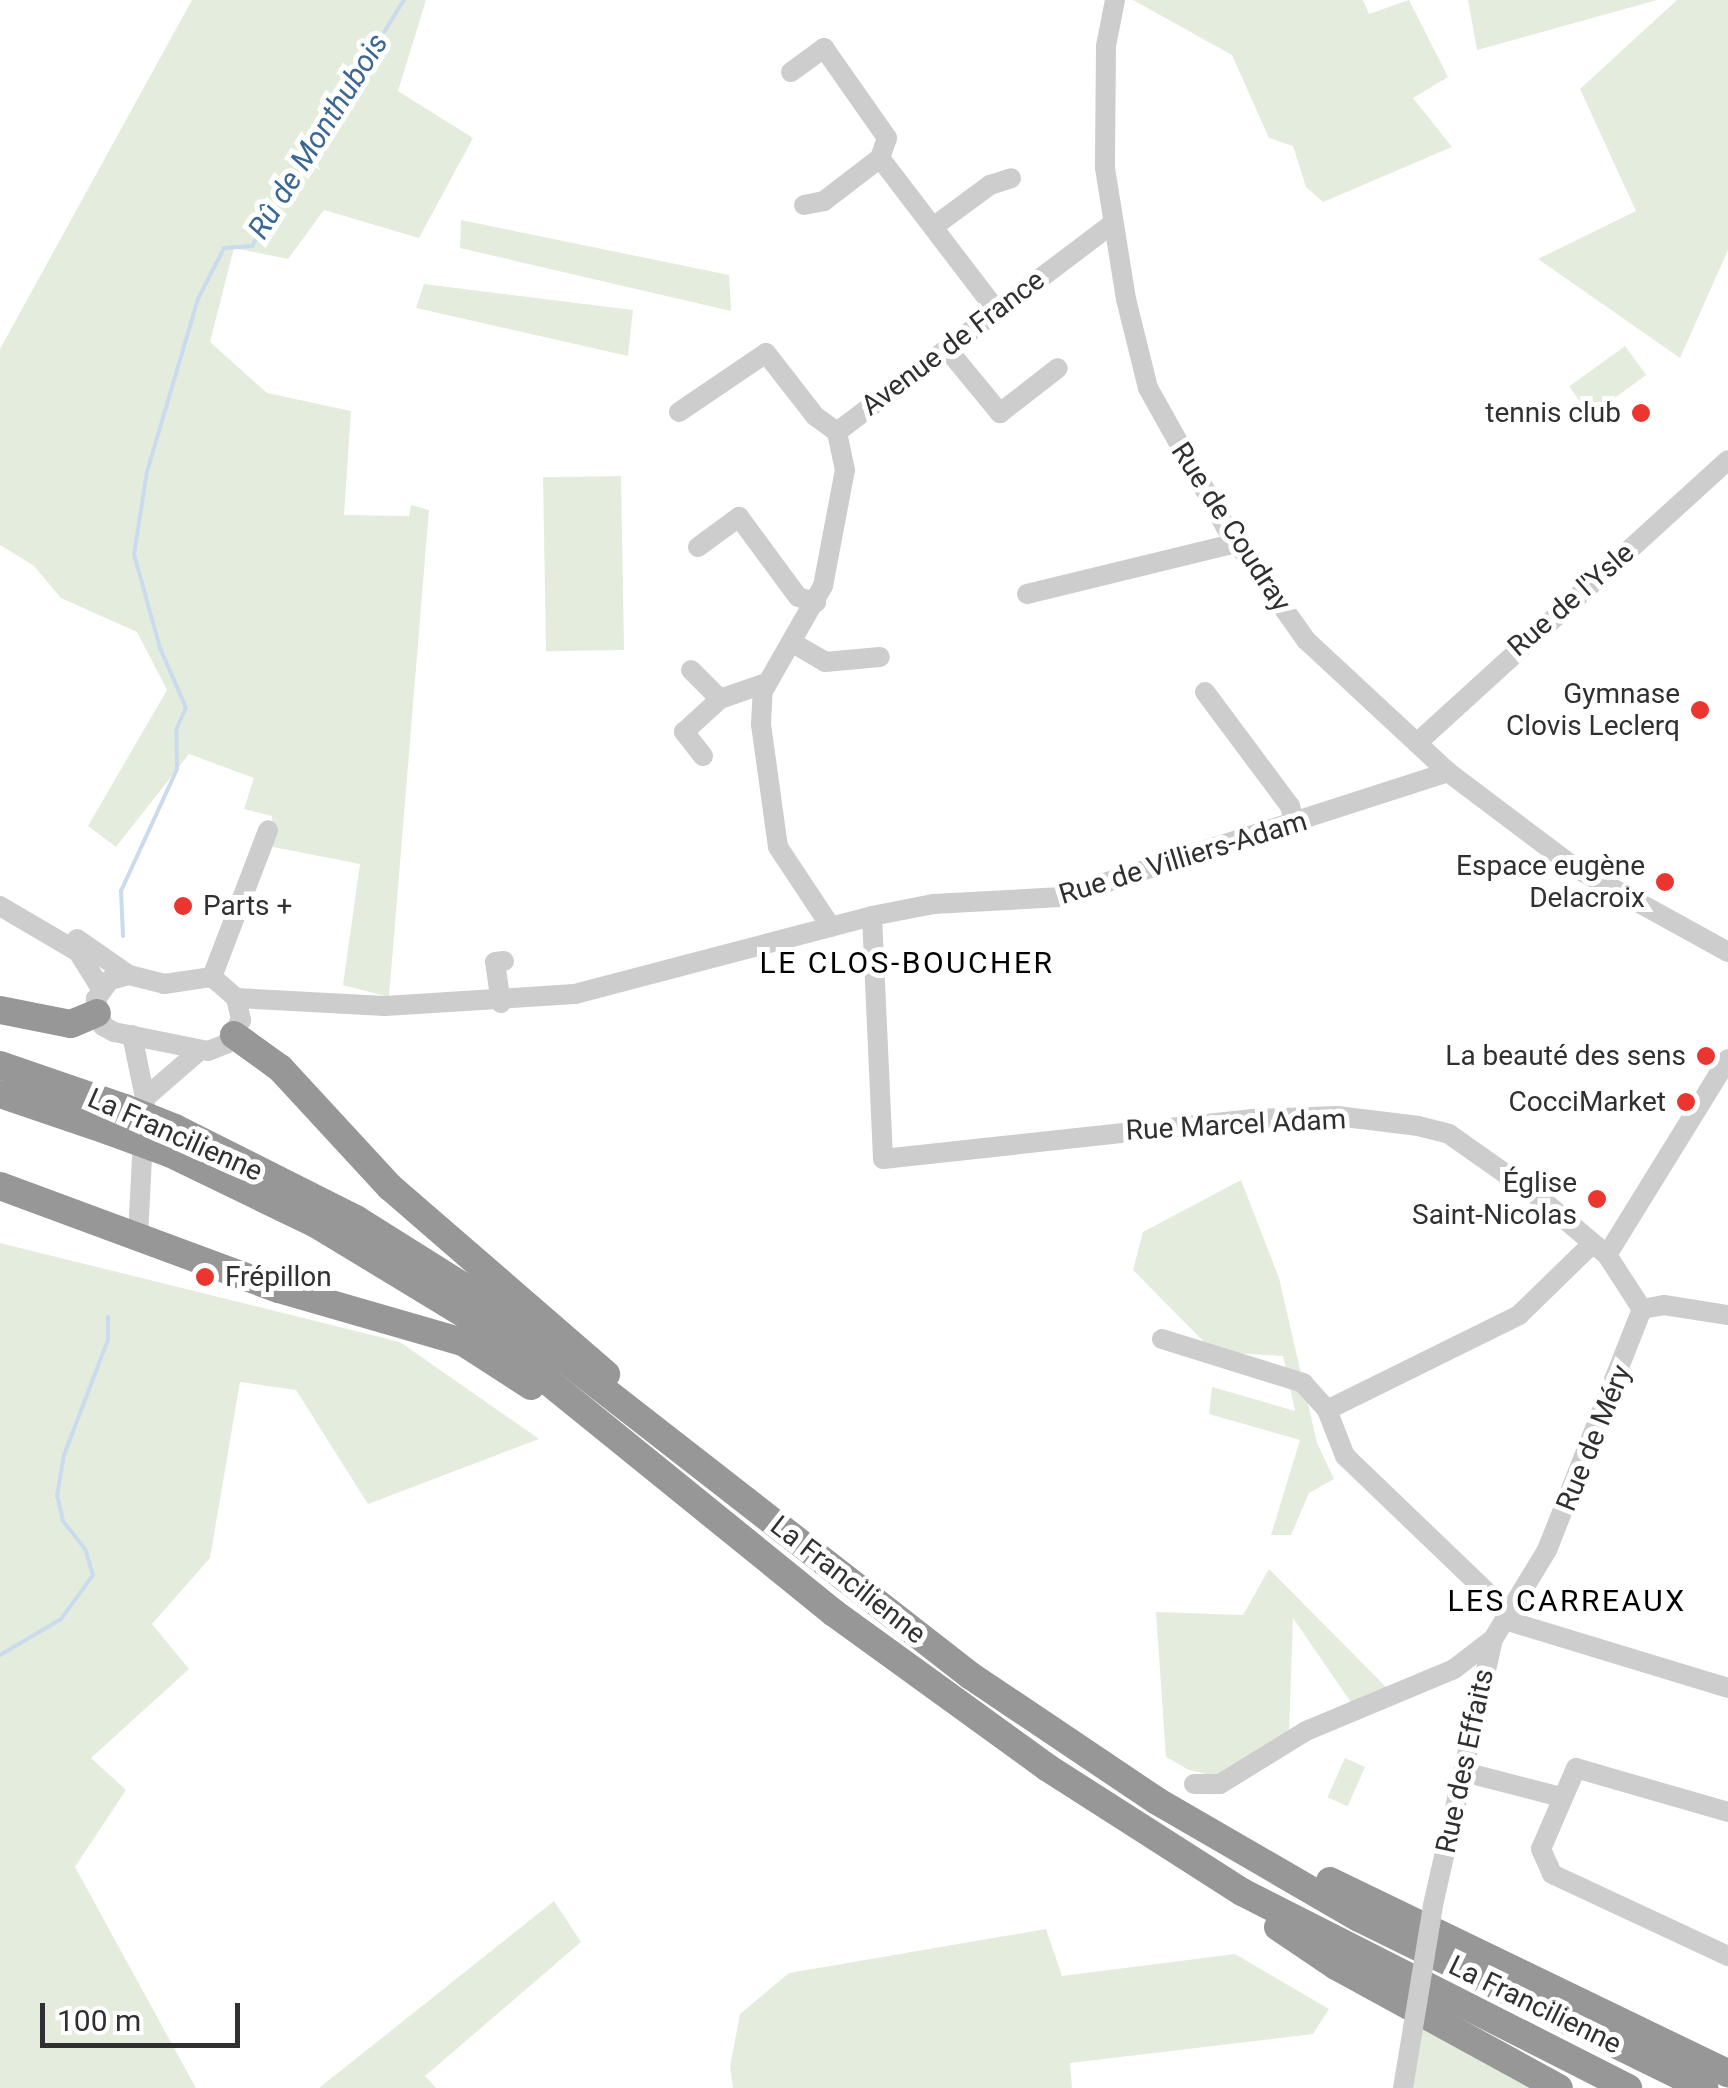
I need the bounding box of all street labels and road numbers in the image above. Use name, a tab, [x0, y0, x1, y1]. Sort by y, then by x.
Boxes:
street label: Avenue de France	[855, 263, 1051, 423]
street label: Rue de Coudray	[1164, 436, 1298, 618]
street label: Rue de l'Ysle	[1501, 536, 1641, 664]
street label: Rue de Villiers-Adam	[1055, 804, 1311, 912]
street label: La Francilienne	[82, 1081, 268, 1189]
street label: Rue Marcel Adam	[1125, 1102, 1347, 1148]
street label: Rue de Méry	[1550, 1360, 1638, 1516]
street label: La Francilienne	[764, 1509, 932, 1651]
street label: Rue des Effaits	[1429, 1666, 1501, 1856]
street label: La Francilienne	[1443, 1949, 1627, 2061]

